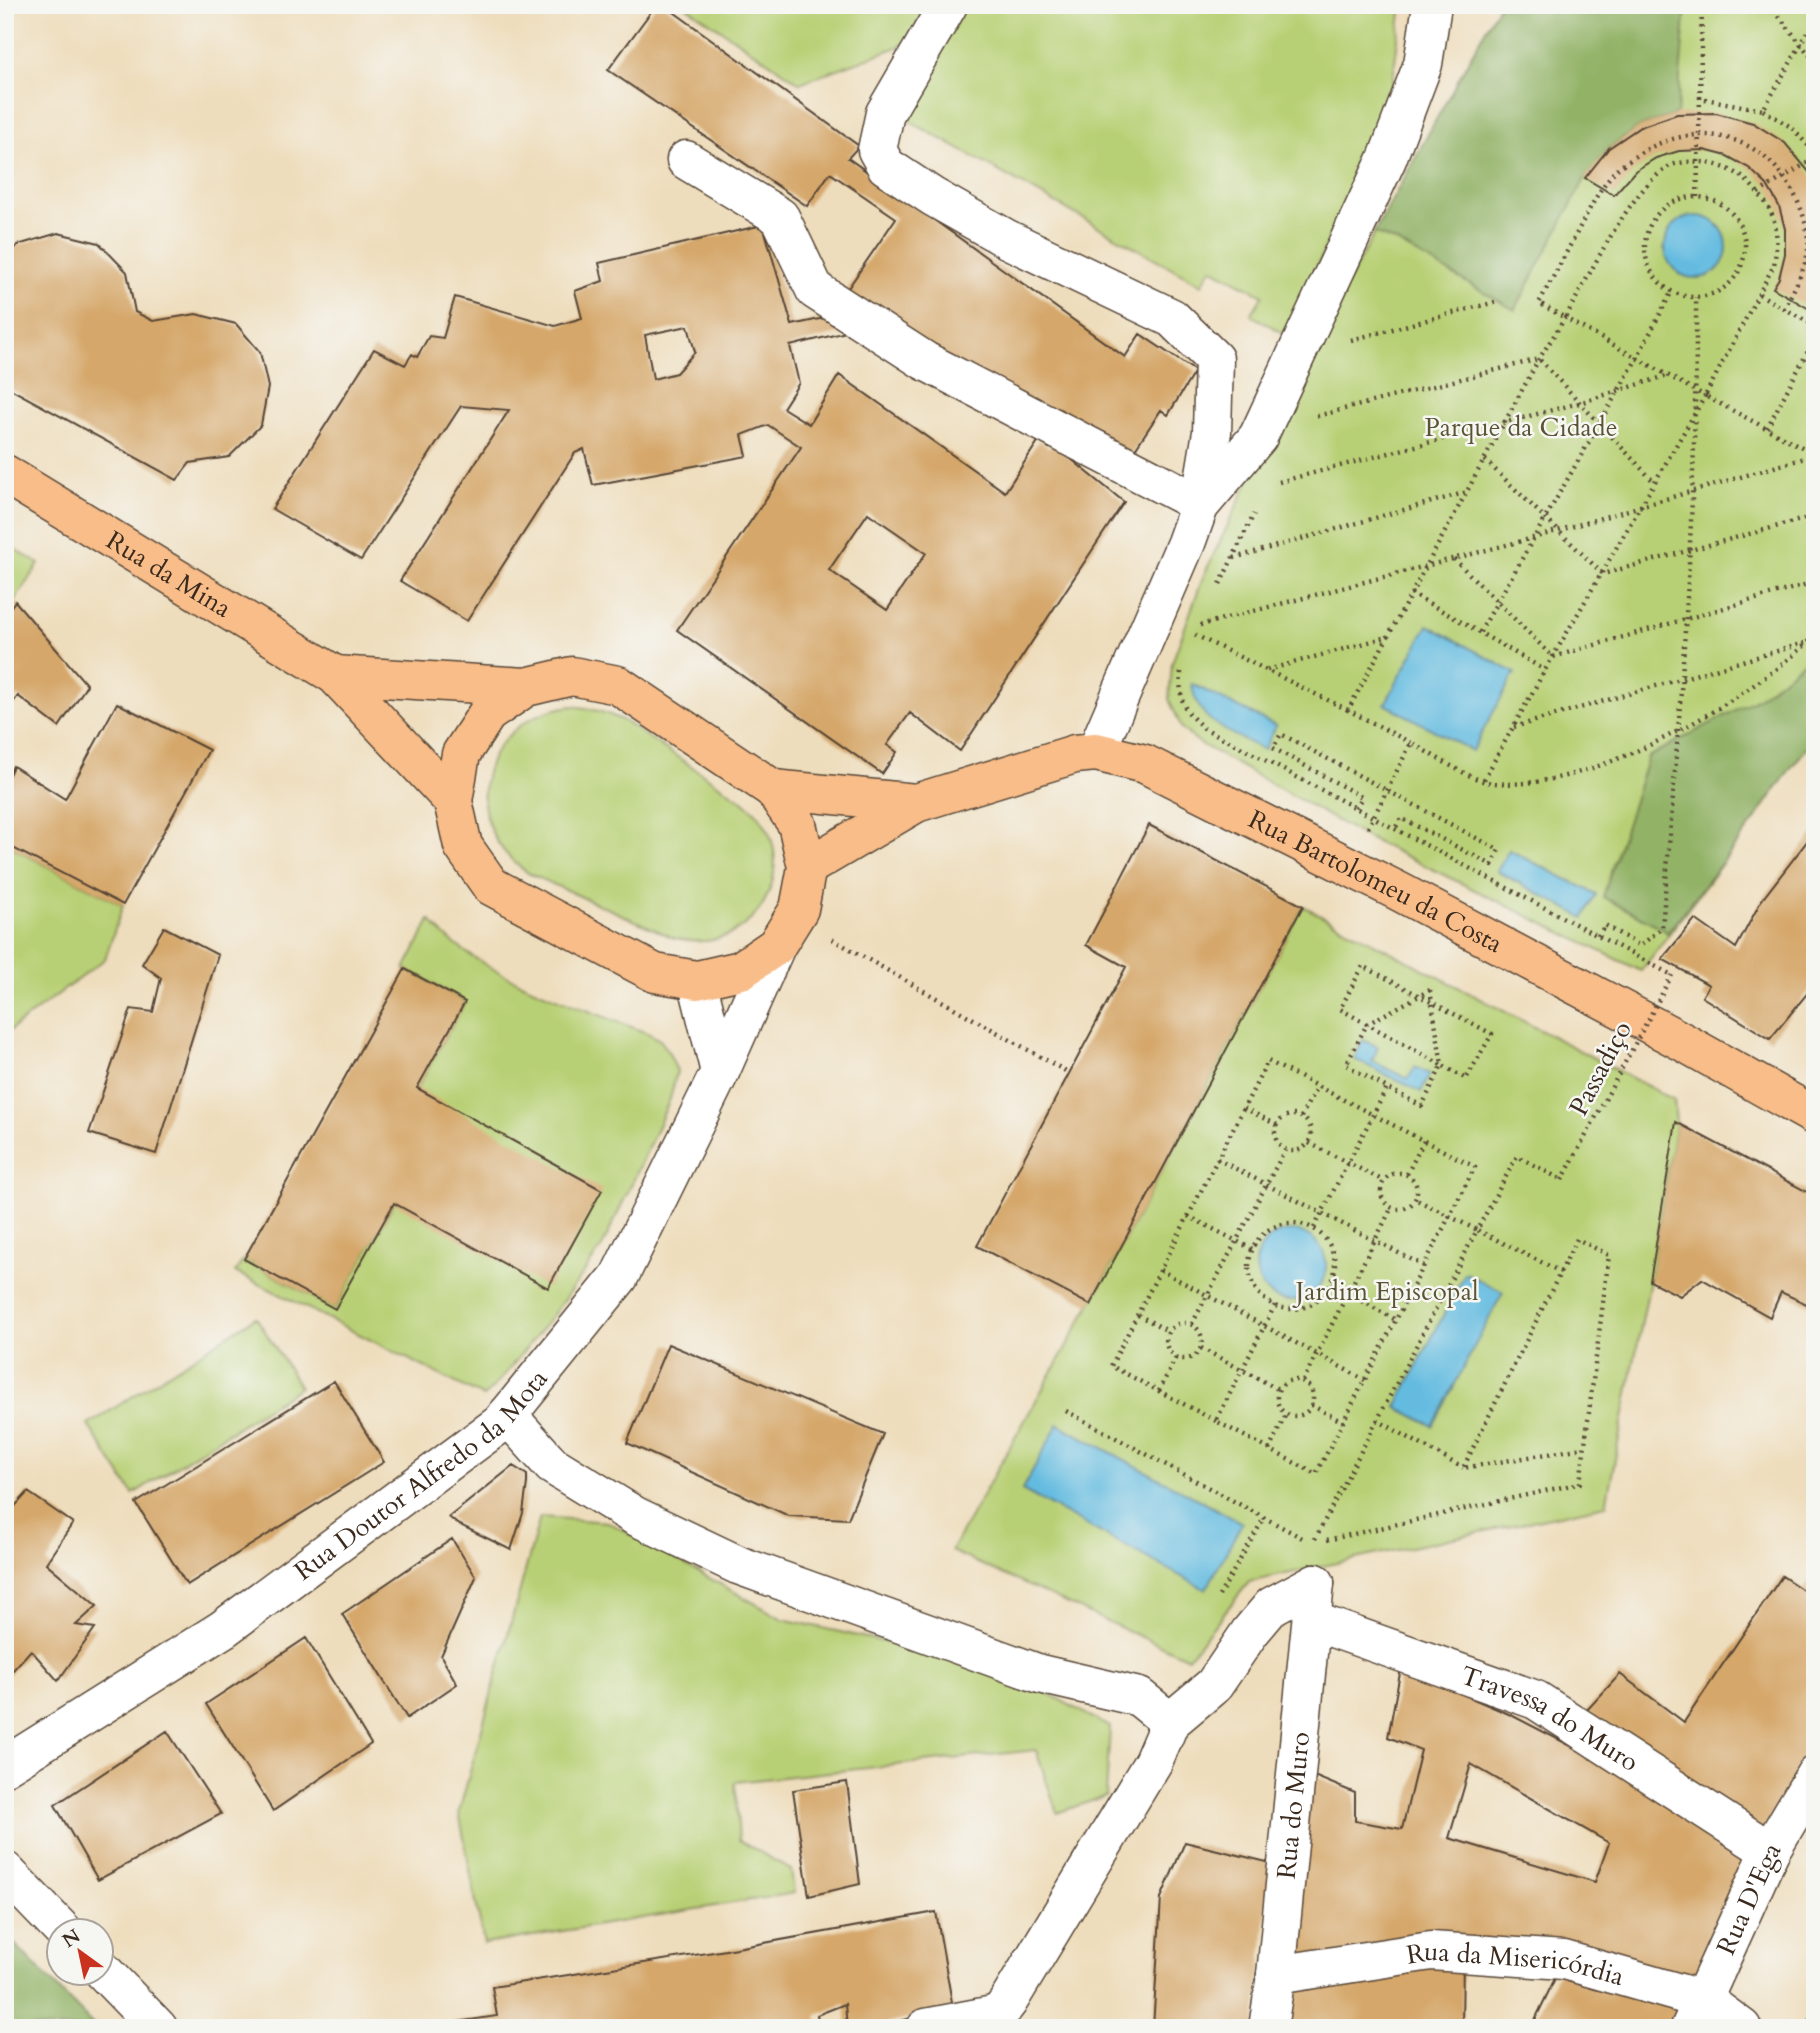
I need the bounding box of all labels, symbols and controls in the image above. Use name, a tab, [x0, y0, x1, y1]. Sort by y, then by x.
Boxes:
park label: Parque da Cidade	[1424, 410, 1618, 445]
street label: Rua da Mina	[100, 523, 238, 626]
street label: Rua Bartolomeu da Costa	[1242, 802, 1509, 961]
street label: Passadiço	[1561, 1015, 1640, 1122]
park label: Jardim Episcopal	[1291, 1274, 1479, 1309]
street label: Rua Doutor Alfredo da Mota	[287, 1362, 556, 1588]
street label: Travessa do Muro	[1456, 1658, 1645, 1780]
street label: Rua do Muro	[1269, 1730, 1318, 1881]
street label: Rua D'Ega	[1708, 1836, 1789, 1960]
north arrow	[46, 1918, 116, 1988]
text: N	[57, 1923, 86, 1954]
street label: Rua da Misericórdia	[1404, 1934, 1628, 1994]

